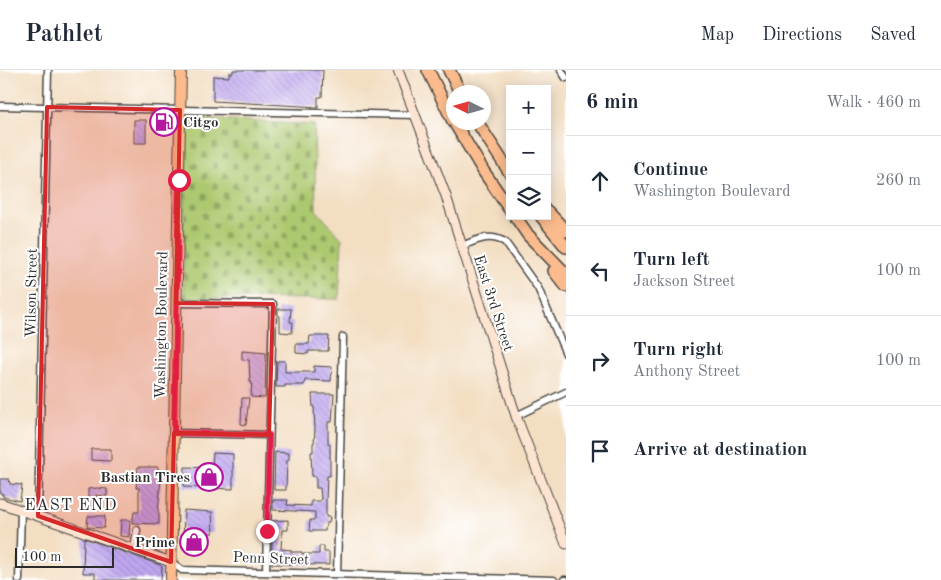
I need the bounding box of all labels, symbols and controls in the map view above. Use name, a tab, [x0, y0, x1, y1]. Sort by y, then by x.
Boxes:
text: Pathlet	[25, 23, 103, 47]
text: Map	[701, 26, 734, 44]
text: Directions	[762, 26, 842, 44]
text: Saved	[870, 26, 916, 44]
north arrow	[446, 85, 491, 130]
map controls	[506, 85, 551, 220]
button: +	[506, 85, 551, 130]
text: 6 min	[586, 92, 639, 113]
text: Walk · 460 m	[826, 95, 921, 111]
fuel station icon: Citgo	[149, 107, 179, 137]
place label: Citgo	[183, 116, 219, 131]
button: −	[506, 130, 551, 175]
text: Continue	[633, 161, 708, 180]
icon: ahead	[586, 167, 614, 195]
route start	[168, 169, 191, 192]
text: 260 m	[876, 173, 921, 189]
button: layers	[506, 175, 551, 220]
text: Washington Boulevard	[633, 184, 791, 200]
street label: Wilson Street	[24, 248, 41, 338]
street label: Washington Boulevard	[154, 251, 171, 399]
text: Turn left	[633, 251, 710, 270]
street label: East 3rd Street	[470, 253, 515, 354]
icon: left	[586, 257, 614, 285]
text: 100 m	[876, 263, 921, 279]
text: Jackson Street	[633, 274, 735, 290]
text: Turn right	[633, 341, 723, 360]
icon: right	[586, 347, 614, 375]
text: 100 m	[876, 353, 921, 369]
text: Anthony Street	[633, 364, 740, 380]
icon: arrive	[586, 437, 614, 465]
text: Arrive at destination	[633, 441, 807, 460]
shop icon: Bastian Tires	[194, 462, 224, 492]
place label: Bastian Tires	[100, 471, 190, 486]
district label: EAST END	[25, 498, 117, 514]
route end	[256, 520, 279, 543]
shop icon: Prime	[179, 527, 209, 557]
place label: Prime	[134, 536, 175, 551]
scale bar	[15, 545, 114, 568]
text: 100 m	[22, 550, 61, 564]
street label: Penn Street	[232, 551, 309, 568]

